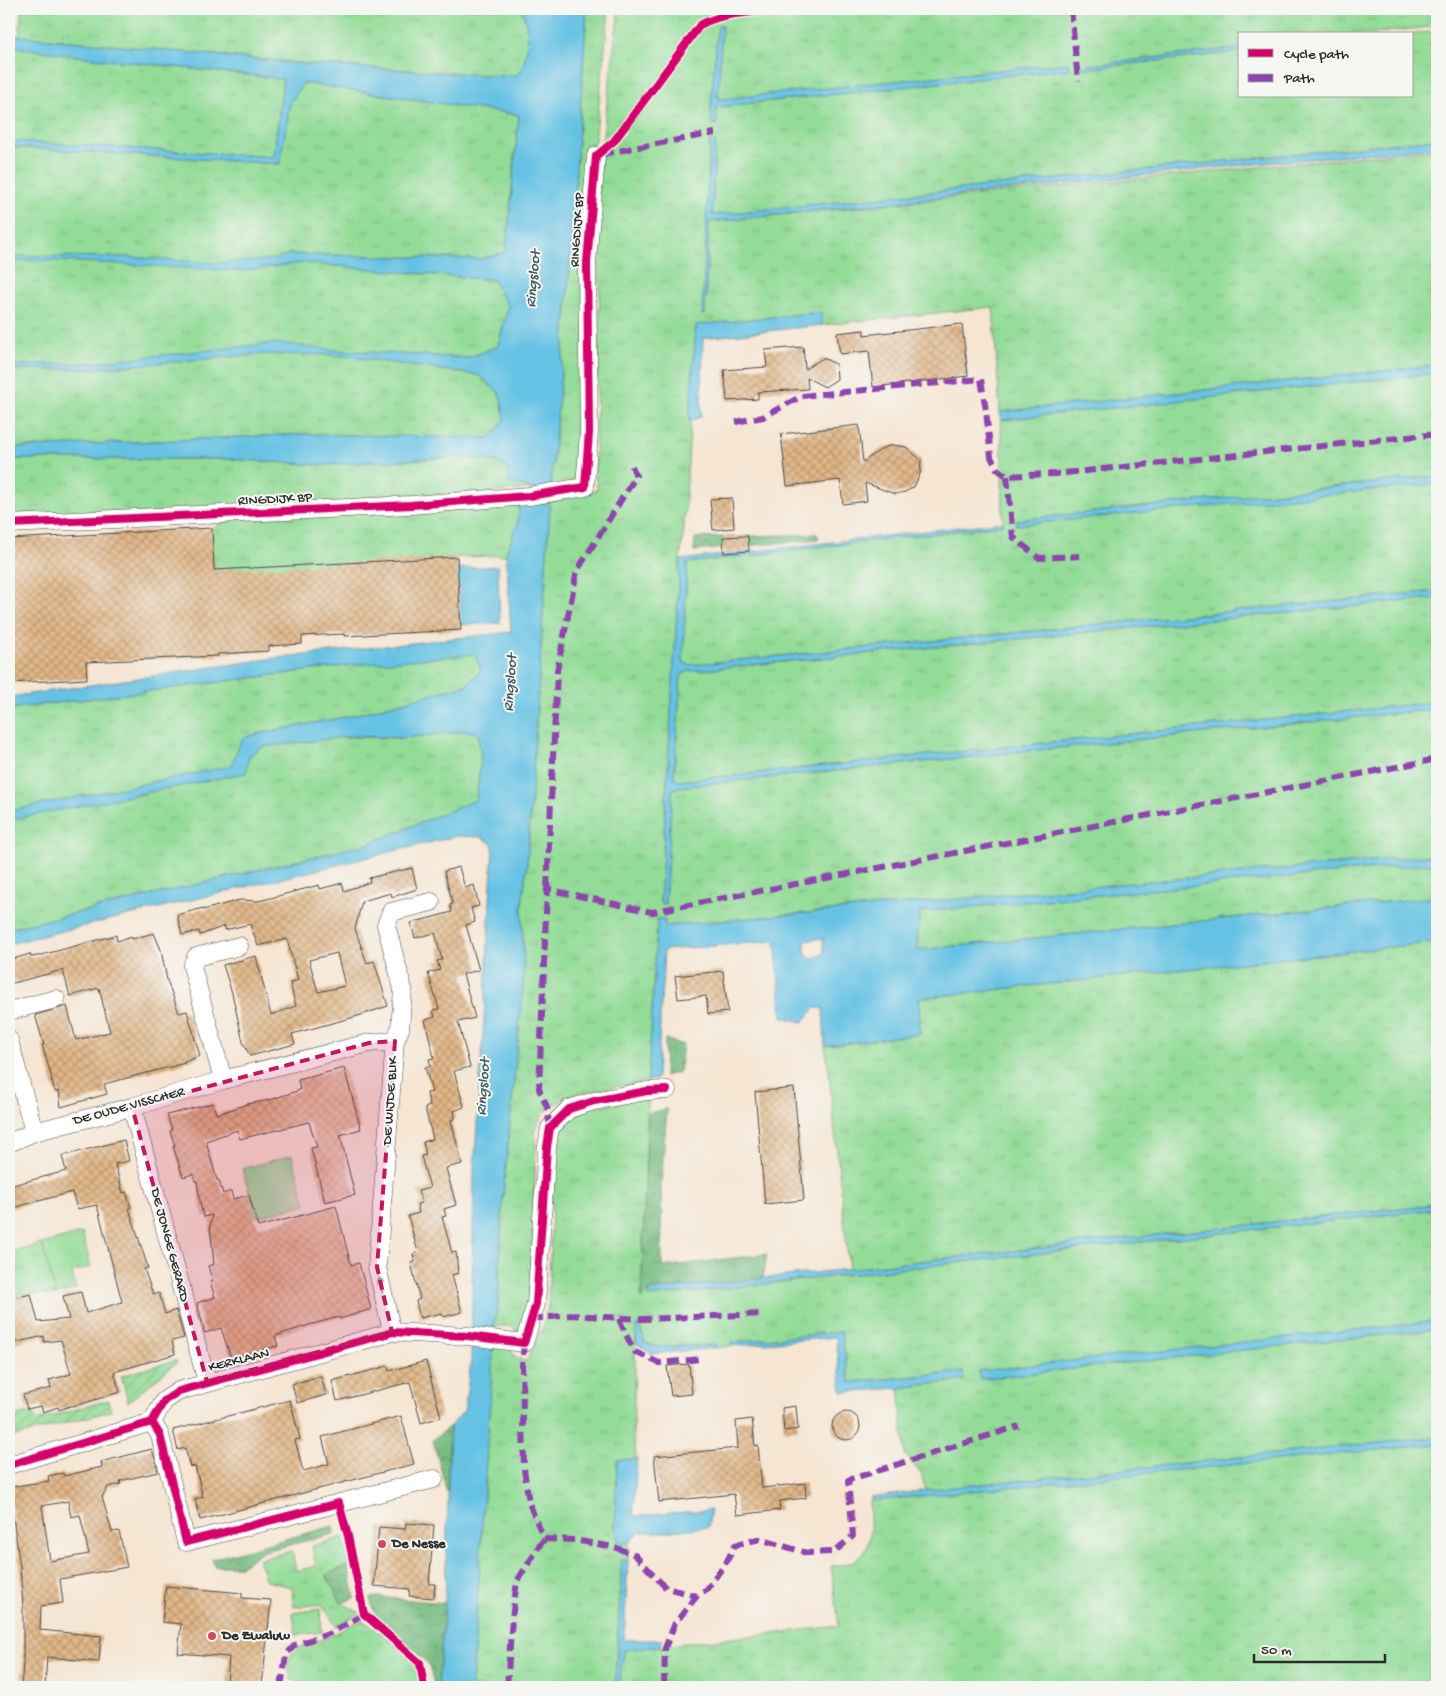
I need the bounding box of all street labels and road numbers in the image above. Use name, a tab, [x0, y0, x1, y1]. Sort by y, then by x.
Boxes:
street label: RINGDIJK BP	[567, 192, 589, 268]
street label: RINGDIJK BP	[237, 490, 313, 510]
street label: DE WIJDE BLIK	[379, 1055, 403, 1147]
street label: DE OUDE VISSCHER	[70, 1084, 187, 1130]
street label: DE JONGE GERARD	[145, 1186, 193, 1304]
street label: KERKLAAN	[207, 1345, 271, 1377]

